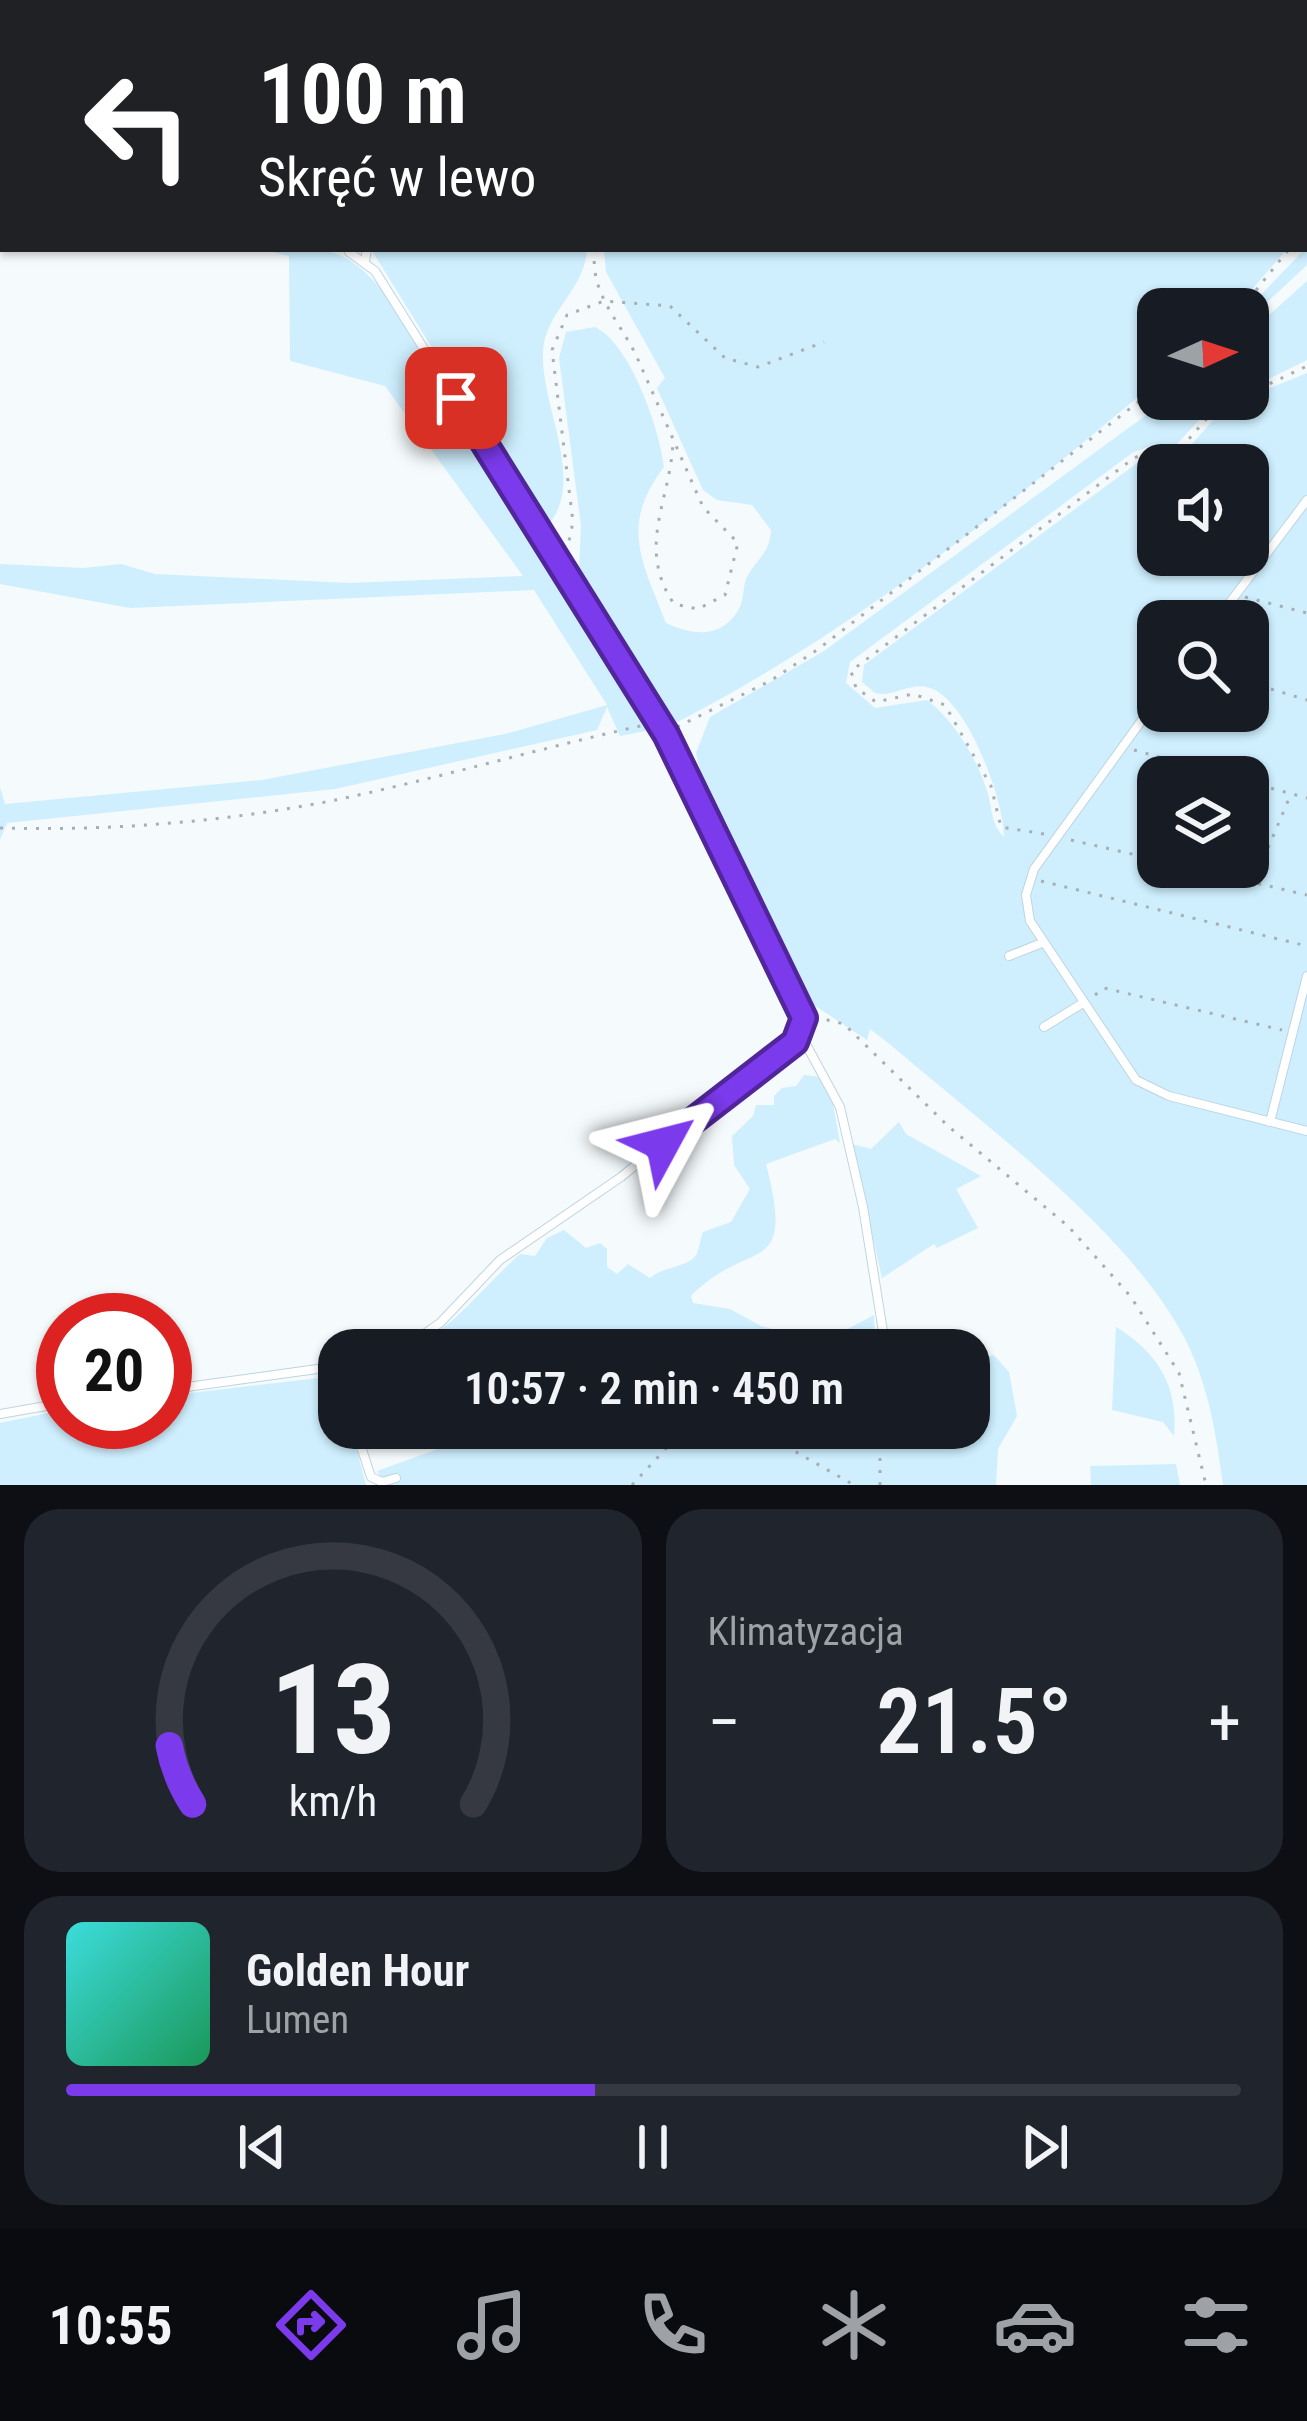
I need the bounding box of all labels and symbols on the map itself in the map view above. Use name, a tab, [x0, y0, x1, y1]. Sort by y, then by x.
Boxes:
north arrow	[1137, 288, 1269, 420]
pin	[405, 347, 507, 449]
position arrow	[600, 1081, 726, 1207]
speed limit sign: 20	[36, 1293, 192, 1449]

